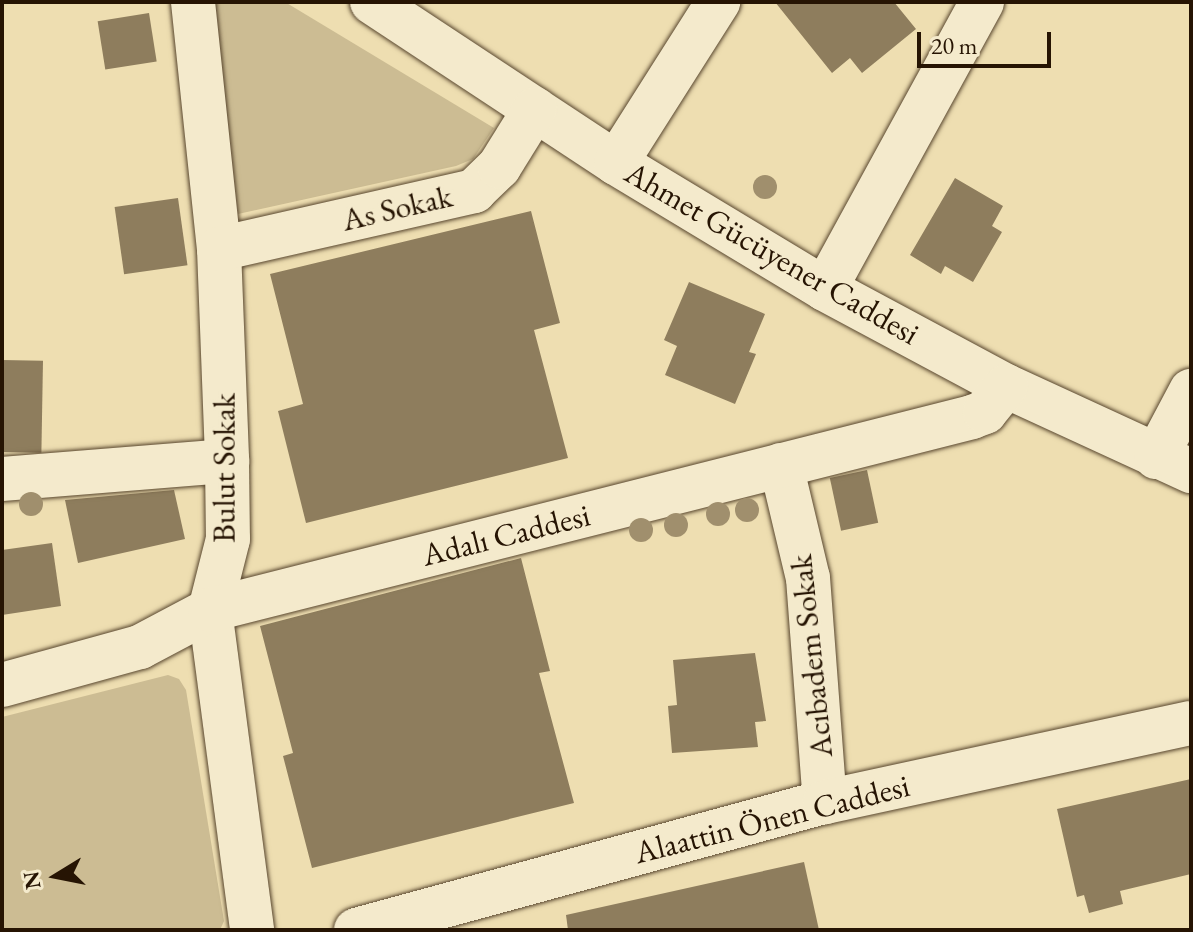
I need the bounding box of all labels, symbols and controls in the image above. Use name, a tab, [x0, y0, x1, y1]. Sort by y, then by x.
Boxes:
scale bar	[921, 16, 1055, 66]
text: 20 m	[931, 30, 978, 61]
street label: Ahmet Gücüyener Caddesi	[618, 153, 926, 353]
street label: As Sokak	[338, 177, 456, 239]
street label: Bulut Sokak	[205, 393, 243, 543]
street label: Adalı Caddesi	[418, 496, 594, 574]
street label: Acıbadem Sokak	[781, 552, 841, 760]
street label: Alaattin Önen Caddesi	[630, 766, 914, 872]
north arrow	[16, 836, 96, 916]
text: N	[16, 869, 48, 892]

